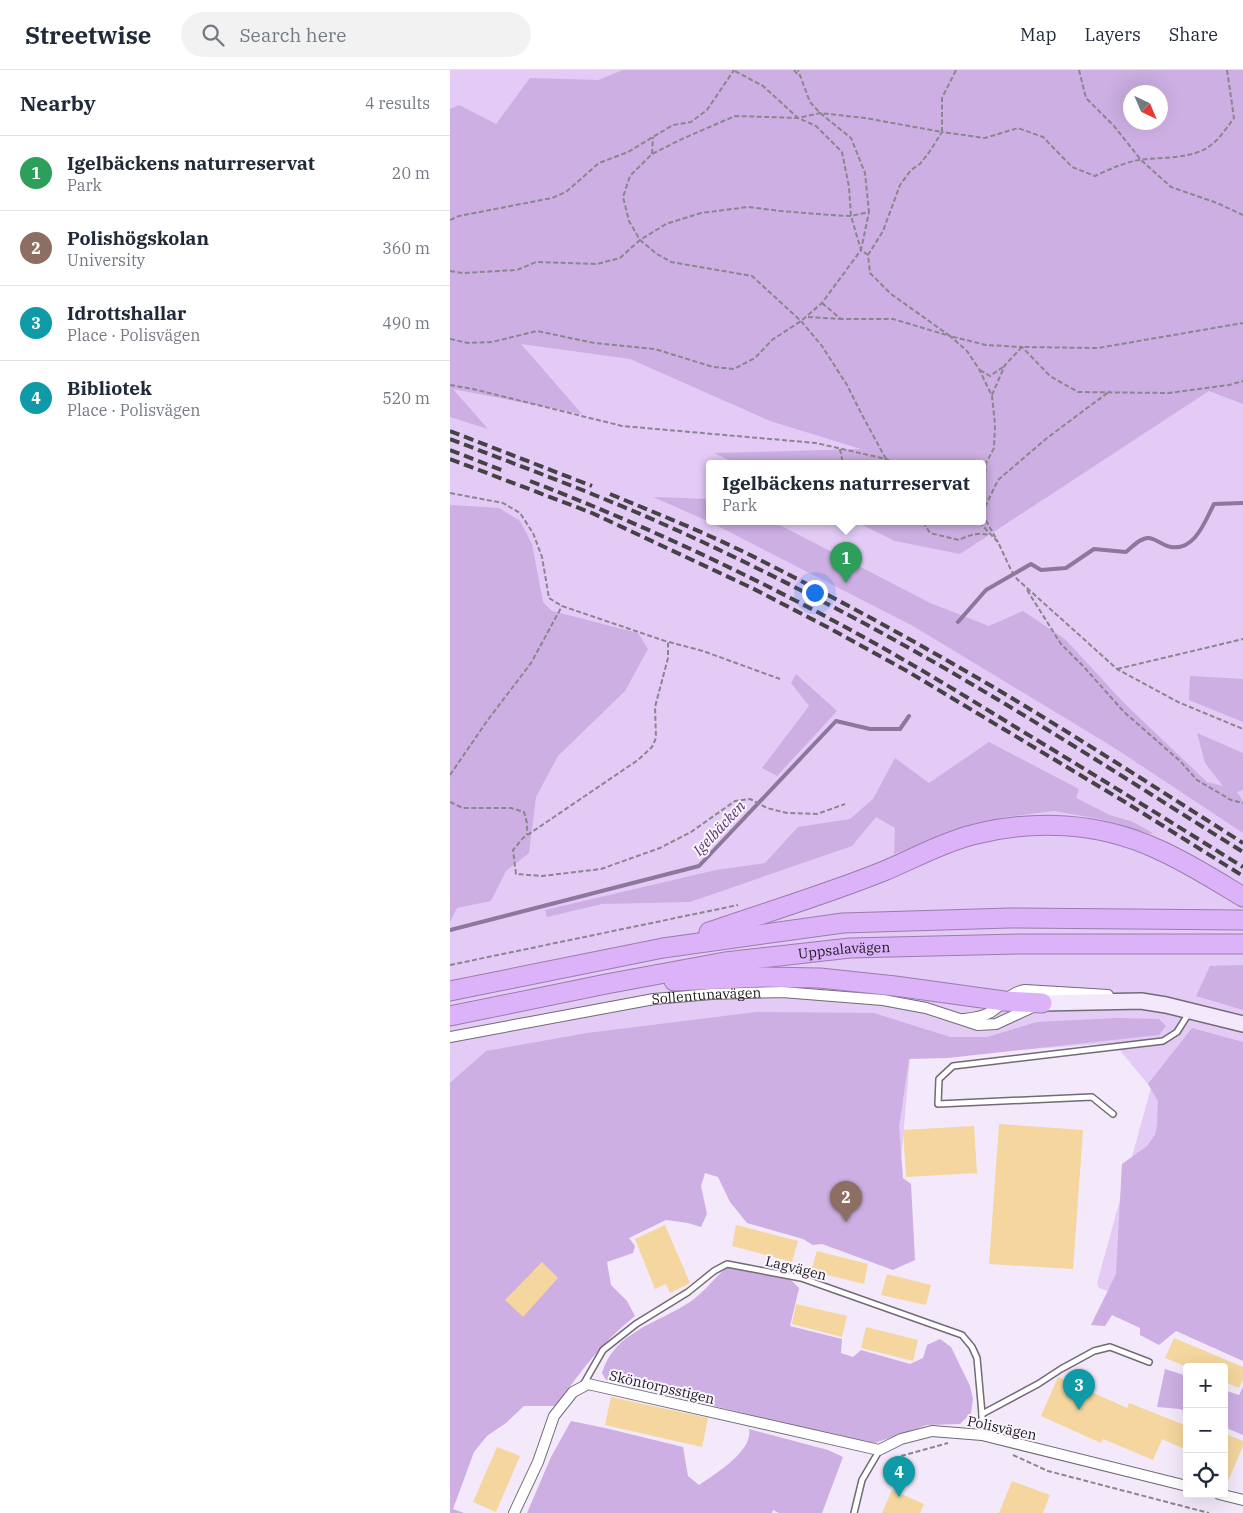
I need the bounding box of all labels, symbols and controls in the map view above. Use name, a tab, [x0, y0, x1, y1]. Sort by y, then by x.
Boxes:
search box	[181, 12, 531, 57]
text: Streetwise	[25, 19, 151, 51]
icon: search	[199, 21, 227, 49]
text: Search here	[239, 23, 346, 47]
text: Map	[1020, 23, 1057, 46]
text: Layers	[1085, 23, 1141, 46]
text: Share	[1169, 23, 1218, 46]
north arrow	[1123, 85, 1168, 130]
text: Nearby	[20, 89, 96, 117]
text: 4 results	[365, 93, 430, 113]
text: Igelbäckens naturreservat	[67, 151, 315, 175]
text: 1	[31, 163, 41, 183]
text: 20 m	[392, 163, 430, 183]
text: Park	[67, 175, 102, 195]
text: Polishögskolan	[67, 226, 209, 250]
text: 2	[31, 238, 41, 258]
text: 360 m	[382, 238, 430, 258]
text: University	[67, 250, 145, 270]
text: Idrottshallar	[67, 301, 186, 325]
text: 3	[31, 313, 41, 333]
text: 490 m	[382, 313, 430, 333]
text: Place · Polisvägen	[67, 325, 200, 345]
text: Bibliotek	[67, 376, 152, 400]
text: 4	[31, 388, 41, 408]
text: 520 m	[382, 388, 430, 408]
text: Place · Polisvägen	[67, 400, 200, 420]
popup	[706, 460, 986, 525]
text: Igelbäckens naturreservat	[722, 471, 970, 495]
text: Park	[722, 495, 757, 515]
pin: 1	[830, 542, 862, 583]
your location	[802, 580, 828, 606]
water label: Igelbäcken	[688, 796, 749, 860]
street label: Uppsalavägen	[797, 938, 890, 963]
street label: Sollentunavägen	[651, 984, 762, 1008]
pin: 2	[830, 1181, 862, 1222]
street label: Lagvägen	[764, 1252, 829, 1284]
map controls	[1183, 1363, 1228, 1498]
button: +	[1183, 1363, 1228, 1408]
street label: Sköntorpsstigen	[608, 1366, 716, 1408]
pin: 3	[1063, 1369, 1095, 1410]
button: −	[1183, 1408, 1228, 1453]
street label: Polisvägen	[966, 1412, 1038, 1444]
button: locate	[1183, 1453, 1228, 1498]
pin: 4	[883, 1456, 915, 1497]

